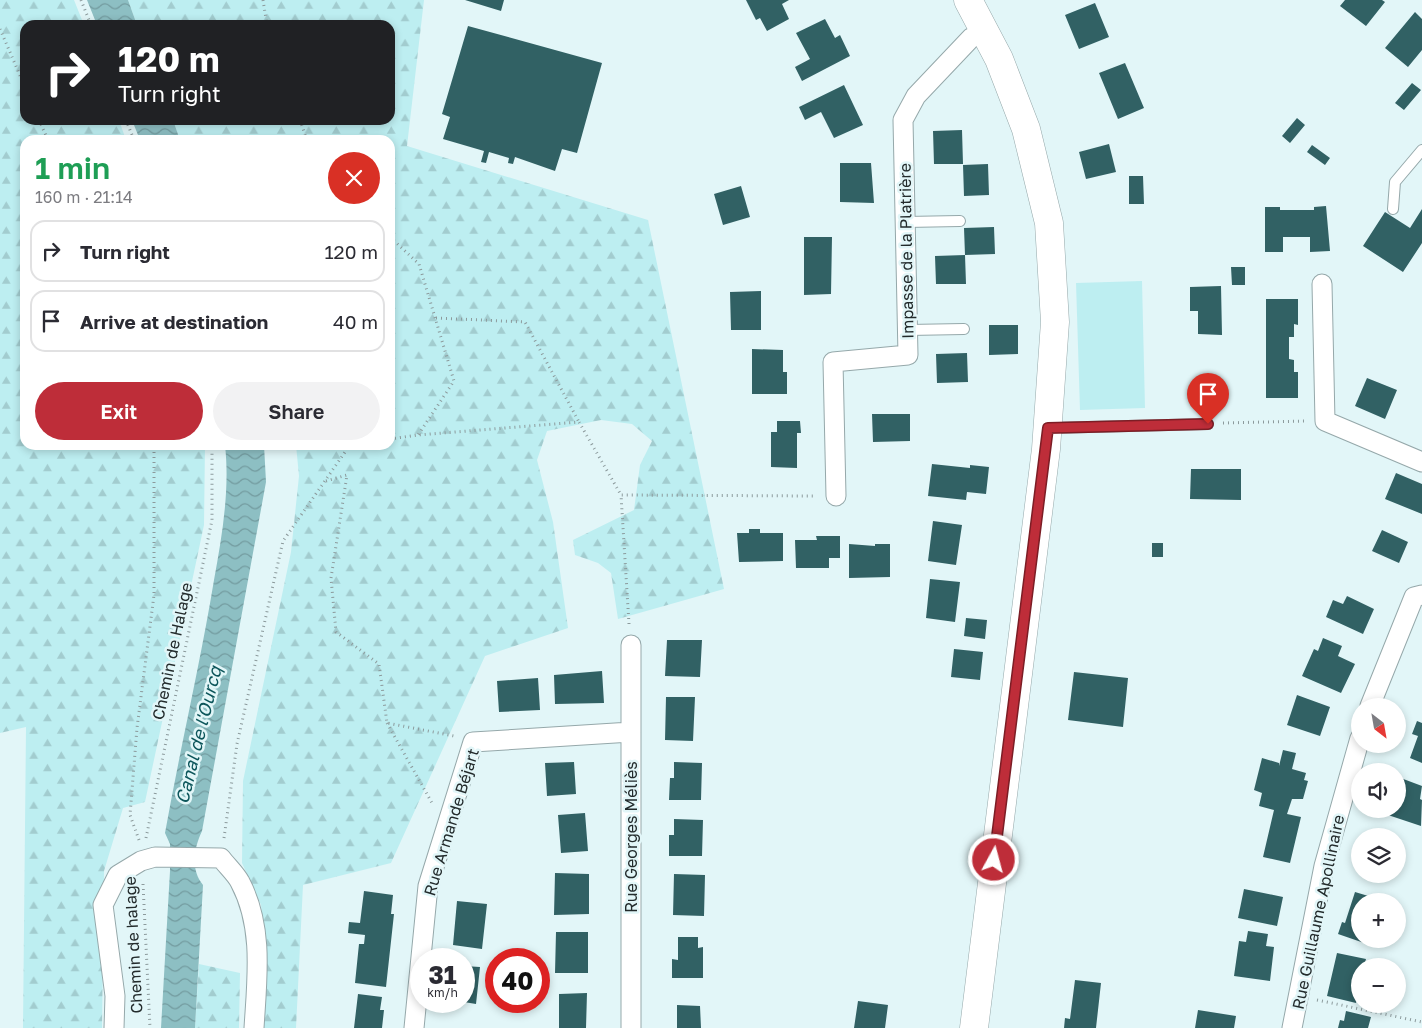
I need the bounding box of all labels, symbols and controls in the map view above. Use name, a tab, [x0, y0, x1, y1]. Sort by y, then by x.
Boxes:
text: 120 m	[118, 38, 220, 80]
icon: right	[35, 40, 100, 105]
text: Turn right	[118, 80, 221, 107]
text: 1 min	[35, 150, 110, 186]
button: close	[328, 152, 380, 204]
street label: Impasse de la Platrière	[894, 163, 918, 339]
text: 160 m · 21:14	[35, 187, 133, 207]
icon: right	[37, 237, 65, 265]
text: Turn right	[80, 240, 170, 263]
text: 120 m	[324, 240, 378, 263]
icon: arrive	[37, 307, 65, 335]
text: Arrive at destination	[80, 310, 268, 333]
text: 40 m	[333, 310, 378, 333]
pin	[1187, 373, 1229, 424]
icon: arrive	[1194, 380, 1222, 408]
button: Exit	[35, 382, 203, 440]
button: Share	[213, 382, 380, 440]
street label: Chemin de Halage	[148, 581, 196, 721]
water label: Canal de l'Ourcq	[170, 662, 226, 806]
north arrow	[1351, 698, 1406, 752]
map controls	[1351, 698, 1406, 1013]
street label: Rue Armande Béjart	[419, 746, 483, 898]
street label: Rue Georges Méliès	[621, 761, 641, 913]
button: sound	[1351, 763, 1406, 818]
street label: Rue Guillaume Apollinaire	[1288, 813, 1348, 1011]
button: layers	[1351, 828, 1406, 883]
position arrow	[967, 833, 1019, 885]
street label: Chemin de halage	[119, 876, 147, 1014]
button: +	[1351, 893, 1406, 948]
speed limit sign: 40	[485, 948, 550, 1013]
button: −	[1351, 958, 1406, 1013]
text: 31	[428, 959, 457, 990]
text: km/h	[427, 985, 458, 1000]

